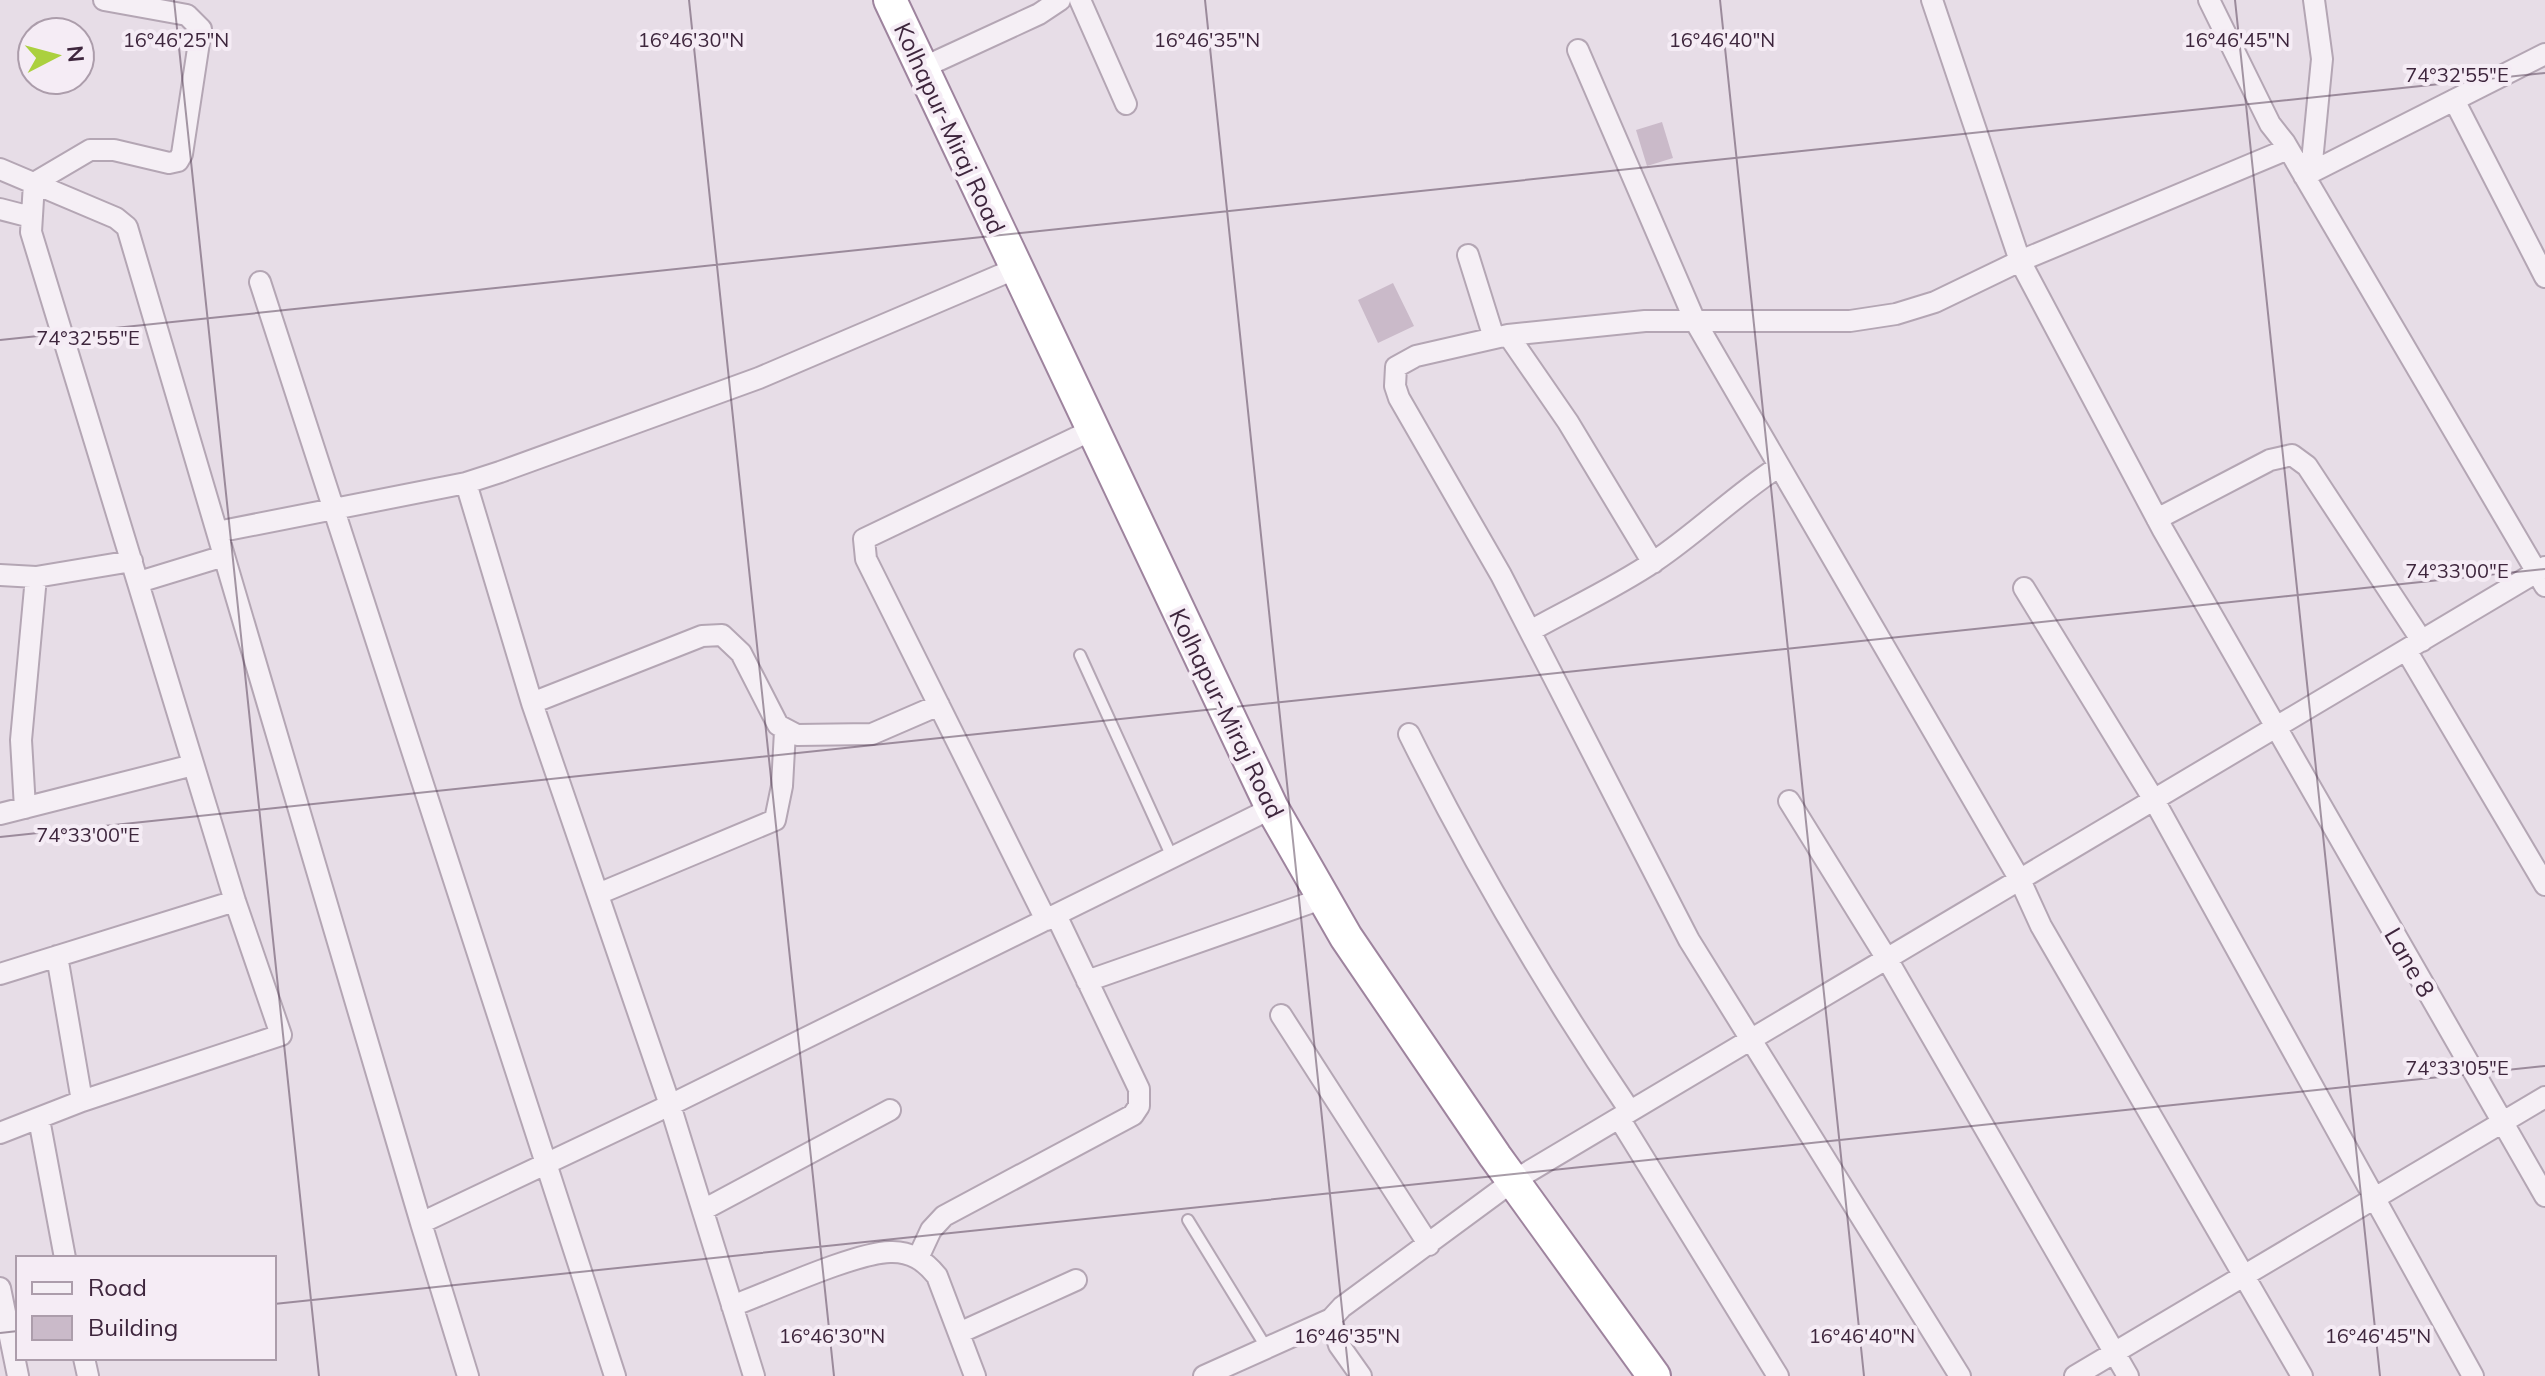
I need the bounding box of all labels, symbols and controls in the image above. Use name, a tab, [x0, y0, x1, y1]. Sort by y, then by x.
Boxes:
north arrow	[16, 16, 96, 96]
street label: Kolhapur-Miraj Road	[888, 18, 1012, 238]
text: 16°46'25"N	[123, 27, 229, 52]
text: 16°46'30"N	[638, 27, 744, 52]
text: 16°46'35"N	[1154, 27, 1260, 52]
text: 16°46'40"N	[1669, 27, 1775, 52]
text: 16°46'45"N	[2184, 27, 2290, 52]
text: N	[61, 44, 91, 64]
text: 74°32'55"E	[2405, 62, 2509, 87]
text: 74°32'55"E	[36, 325, 140, 350]
text: 74°33'00"E	[2405, 558, 2509, 583]
street label: Kolhapur-Miraj Road	[1163, 603, 1291, 823]
text: 74°33'00"E	[36, 822, 140, 847]
street label: Lane 8	[2378, 922, 2442, 1002]
text: 74°33'05"E	[2405, 1055, 2509, 1080]
legend	[16, 1256, 276, 1360]
text: Road	[88, 1272, 147, 1302]
text: Building	[88, 1312, 178, 1342]
text: 16°46'30"N	[779, 1323, 885, 1348]
text: 16°46'35"N	[1294, 1323, 1400, 1348]
text: 16°46'40"N	[1809, 1323, 1915, 1348]
text: 16°46'45"N	[2325, 1323, 2431, 1348]

